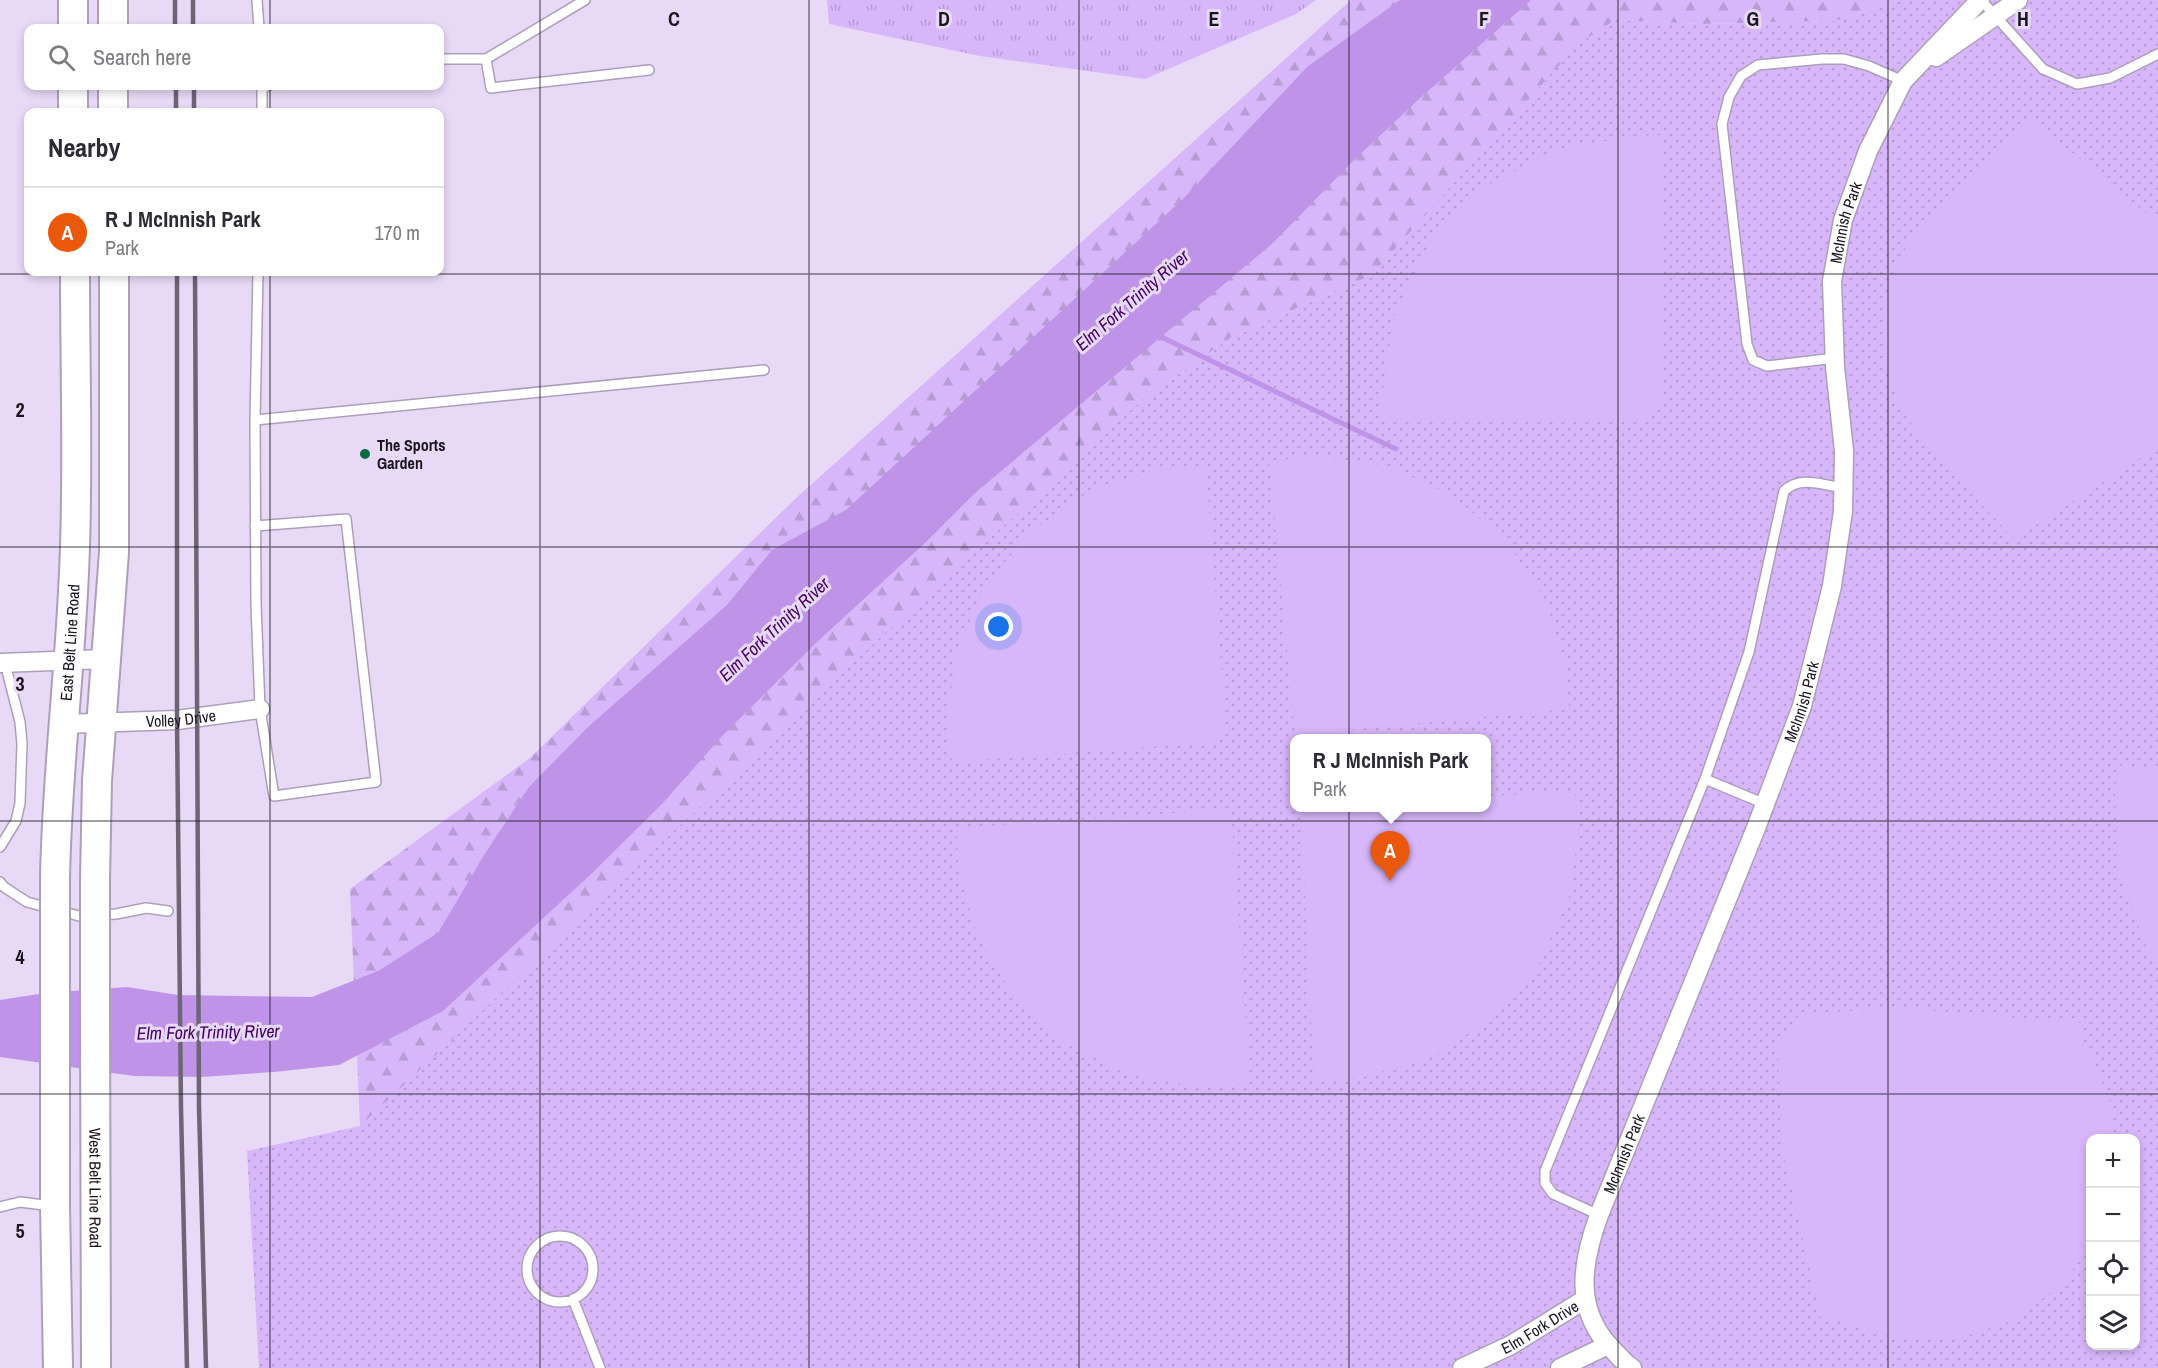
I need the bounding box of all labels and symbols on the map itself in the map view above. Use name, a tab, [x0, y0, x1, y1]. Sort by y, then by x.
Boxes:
text: C	[668, 5, 680, 32]
text: D	[938, 5, 950, 32]
text: E	[1209, 5, 1220, 32]
text: F	[1479, 5, 1489, 32]
text: G	[1747, 5, 1759, 32]
text: H	[2017, 5, 2029, 32]
street label: McInnish Park	[1824, 178, 1867, 265]
water label: Elm Fork Trinity River	[1070, 243, 1195, 356]
text: 2	[15, 396, 25, 423]
place label: The Sports Garden	[377, 434, 446, 474]
marker: The Sports Garden	[358, 447, 372, 461]
water label: Elm Fork Trinity River	[713, 570, 836, 687]
street label: East Belt Line Road	[55, 584, 85, 702]
your location	[984, 612, 1013, 641]
street label: McInnish Park	[1778, 658, 1824, 745]
text: 3	[15, 670, 25, 697]
street label: Volley Drive	[146, 704, 217, 732]
pin: A	[1370, 832, 1410, 881]
text: 4	[15, 943, 25, 970]
water label: Elm Fork Trinity River	[136, 1018, 281, 1046]
street label: McInnish Park	[1598, 1110, 1650, 1197]
street label: West Belt Line Road	[84, 1128, 107, 1248]
text: 5	[15, 1217, 25, 1244]
street label: Elm Fork Drive	[1498, 1295, 1583, 1359]

